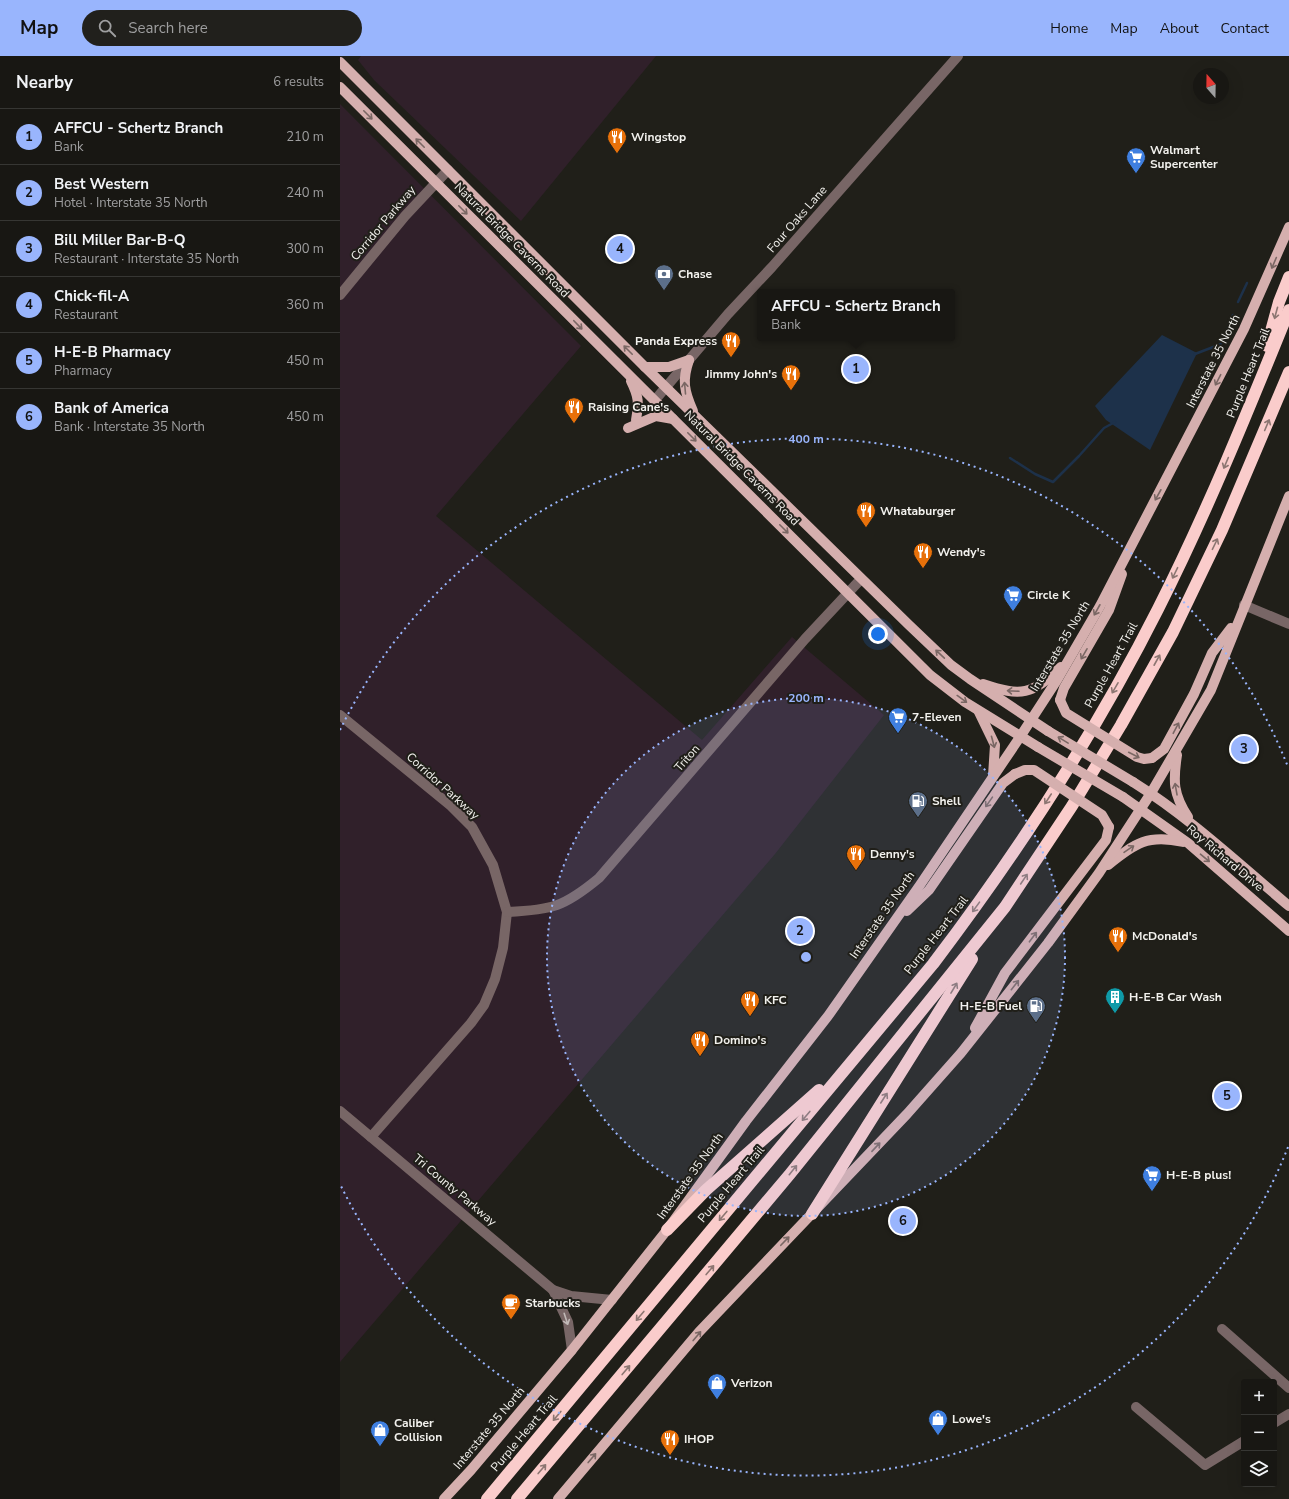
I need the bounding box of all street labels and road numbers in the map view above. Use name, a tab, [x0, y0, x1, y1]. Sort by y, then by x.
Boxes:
street label: Natural Bridge Caverns Road	[451, 179, 573, 301]
street label: Corridor Parkway	[347, 182, 420, 264]
street label: Four Oaks Lane	[764, 182, 830, 256]
street label: Interstate 35 North	[1182, 311, 1244, 411]
street label: Purple Heart Trail	[1223, 325, 1273, 420]
street label: Natural Bridge Caverns Road	[681, 407, 803, 529]
street label: Interstate 35 North	[1027, 598, 1093, 694]
street label: Purple Heart Trail	[1081, 619, 1141, 711]
street label: Triton	[671, 741, 703, 775]
street label: Corridor Parkway	[403, 749, 484, 824]
street label: Roy Richard Drive	[1183, 821, 1267, 895]
street label: Interstate 35 North	[846, 868, 918, 962]
street label: Purple Heart Trail	[900, 892, 972, 978]
street label: Interstate 35 North	[653, 1130, 727, 1222]
street label: Purple Heart Trail	[694, 1142, 768, 1226]
street label: Tri County Parkway	[410, 1150, 501, 1230]
street label: Interstate 35 North	[450, 1383, 528, 1473]
street label: Purple Heart Trail	[487, 1391, 561, 1475]

